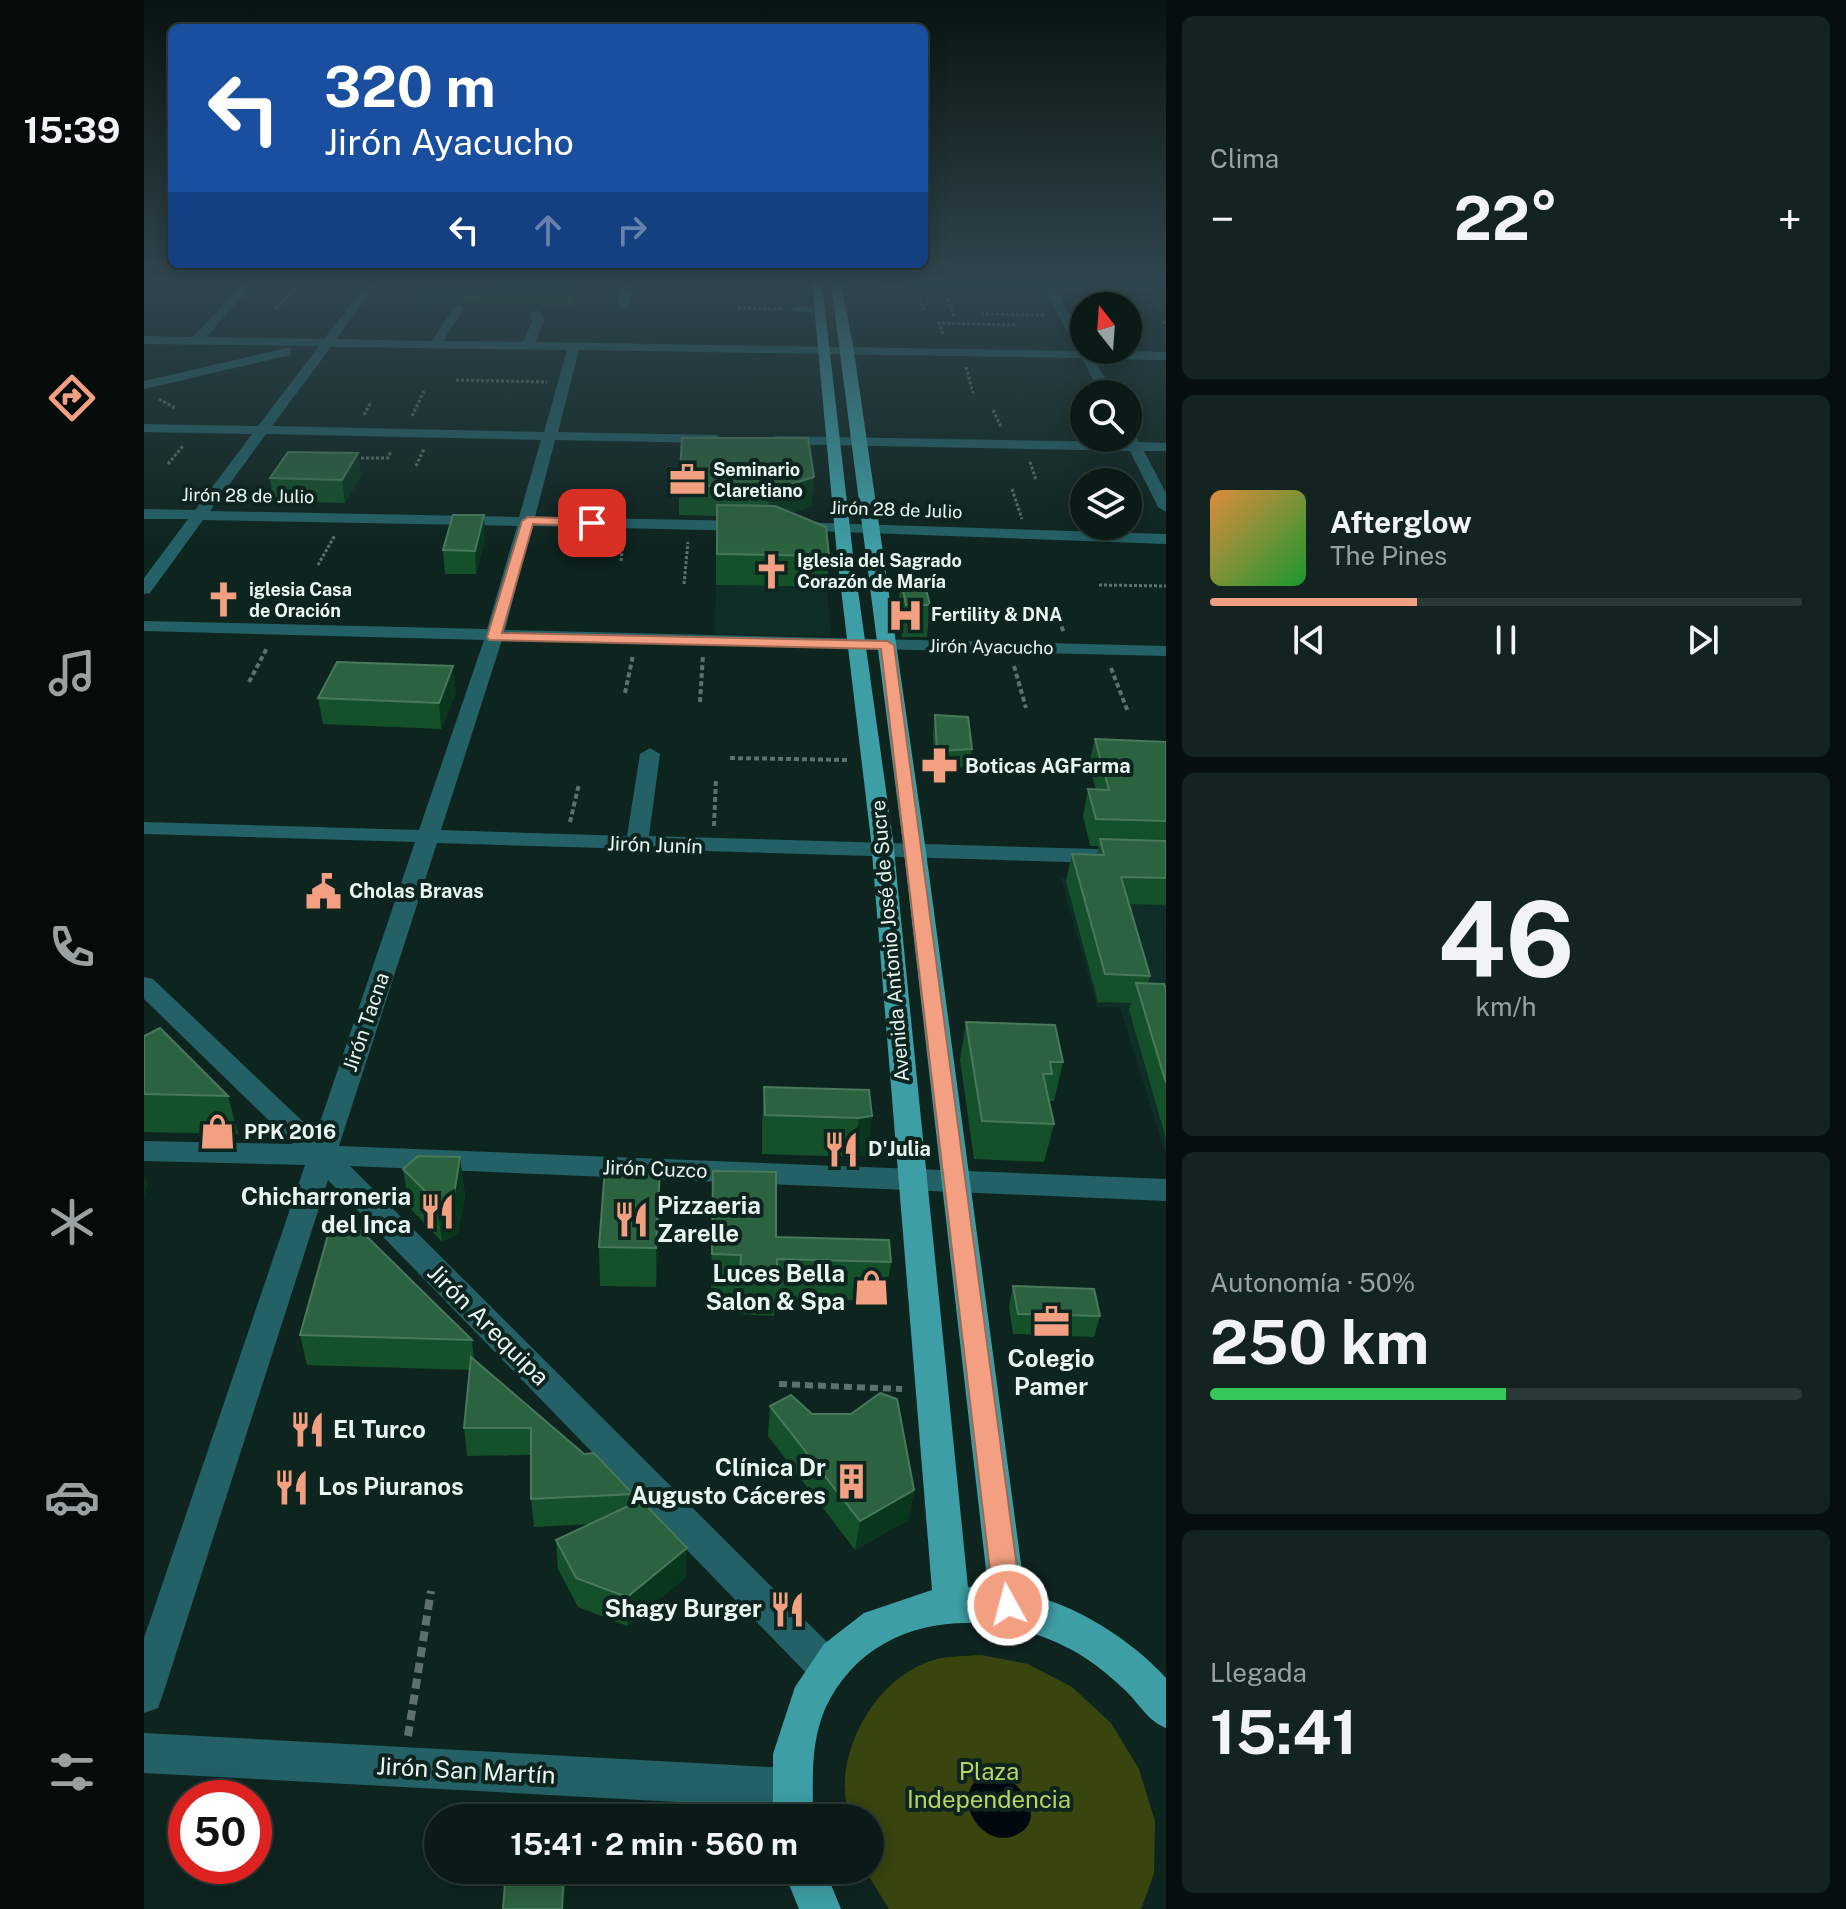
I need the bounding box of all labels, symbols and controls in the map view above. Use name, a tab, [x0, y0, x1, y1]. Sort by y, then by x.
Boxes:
text: 320 m	[324, 54, 496, 120]
icon: left	[192, 56, 296, 160]
text: 15:39	[24, 109, 120, 151]
text: Jirón Ayacucho	[324, 121, 574, 163]
text: Clima	[1210, 143, 1279, 174]
text: 22°	[1454, 183, 1558, 254]
text: −	[1210, 193, 1234, 245]
text: +	[1778, 193, 1802, 245]
icon: left	[442, 208, 486, 252]
icon: ahead	[526, 208, 570, 252]
icon: right	[610, 208, 654, 252]
north arrow	[1070, 292, 1142, 364]
map controls	[1070, 292, 1142, 540]
icon: directions	[44, 370, 100, 426]
button: search	[1070, 380, 1142, 452]
place label: Seminario Claretiano	[713, 459, 803, 501]
office icon: Seminario Claretiano	[668, 461, 706, 499]
button: layers	[1070, 468, 1142, 540]
street label: Jirón 28 de Julio	[181, 484, 315, 507]
pin	[558, 489, 626, 557]
street label: Jirón 28 de Julio	[829, 497, 963, 522]
icon: arrive	[570, 501, 614, 545]
text: Afterglow	[1330, 504, 1472, 540]
text: The Pines	[1330, 540, 1447, 571]
place label: Iglesia del Sagrado Corazón de María	[797, 550, 962, 592]
church icon: Iglesia del Sagrado Corazón de María	[752, 552, 790, 590]
place label: iglesia Casa de Oración	[249, 579, 352, 621]
church icon: iglesia Casa de Oración	[204, 581, 242, 619]
hospital icon: Fertility & DNA	[886, 596, 924, 634]
place label: Fertility & DNA	[931, 604, 1062, 625]
icon: previous	[1287, 618, 1331, 662]
icon: pause	[1484, 618, 1528, 662]
icon: next	[1681, 618, 1725, 662]
street label: Jirón Ayacucho	[928, 635, 1054, 658]
icon: music	[44, 645, 100, 701]
pharmacy icon: Boticas AGFarma	[920, 747, 958, 785]
place label: Boticas AGFarma	[965, 754, 1131, 778]
street label: Avenida Antonio José de Sucre	[866, 799, 914, 1083]
street label: Jirón Junín	[607, 831, 703, 859]
public building icon: Cholas Bravas	[304, 872, 342, 910]
text: 46	[1438, 878, 1574, 1000]
place label: Cholas Bravas	[349, 879, 484, 903]
icon: phone	[44, 919, 100, 975]
street label: Jirón Tacna	[338, 969, 394, 1075]
text: km/h	[1475, 991, 1537, 1022]
shop icon: PPK 2016	[199, 1113, 237, 1151]
place label: PPK 2016	[244, 1120, 336, 1144]
restaurant icon: D'Julia	[823, 1130, 861, 1168]
place label: D'Julia	[868, 1137, 931, 1161]
street label: Jirón Cuzco	[602, 1155, 708, 1183]
place label: Chicharroneria del Inca	[241, 1182, 411, 1238]
place label: Pizzaeria Zarelle	[657, 1191, 761, 1247]
restaurant icon: Chicharroneria del Inca	[418, 1192, 456, 1230]
icon: climate	[44, 1194, 100, 1250]
restaurant icon: Pizzaeria Zarelle	[612, 1201, 650, 1239]
street label: Jirón Arequipa	[422, 1258, 555, 1391]
place label: Luces Bella Salon & Spa	[705, 1259, 845, 1315]
text: Autonomía · 50%	[1210, 1267, 1415, 1298]
shop icon: Luces Bella Salon & Spa	[852, 1269, 890, 1307]
office icon: Colegio Pamer	[1032, 1303, 1070, 1341]
text: 250 km	[1210, 1307, 1429, 1378]
place label: Colegio Pamer	[1007, 1344, 1095, 1400]
restaurant icon: El Turco	[288, 1411, 326, 1449]
place label: El Turco	[333, 1415, 426, 1443]
place label: Clínica Dr Augusto Cáceres	[630, 1453, 826, 1509]
building icon: Clínica Dr Augusto Cáceres	[833, 1463, 871, 1501]
restaurant icon: Los Piuranos	[273, 1468, 311, 1506]
icon: car	[44, 1469, 100, 1525]
place label: Los Piuranos	[318, 1472, 464, 1500]
position arrow	[966, 1563, 1050, 1647]
restaurant icon: Shagy Burger	[769, 1590, 807, 1628]
place label: Shagy Burger	[605, 1594, 762, 1622]
text: Llegada	[1210, 1657, 1307, 1688]
text: 15:41	[1210, 1697, 1357, 1768]
icon: filters	[44, 1744, 100, 1800]
street label: Jirón San Martín	[376, 1751, 556, 1789]
park label: Plaza Independencia	[907, 1757, 1071, 1813]
speed limit sign: 50	[168, 1780, 272, 1884]
text: 15:41 · 2 min · 560 m	[510, 1826, 798, 1862]

